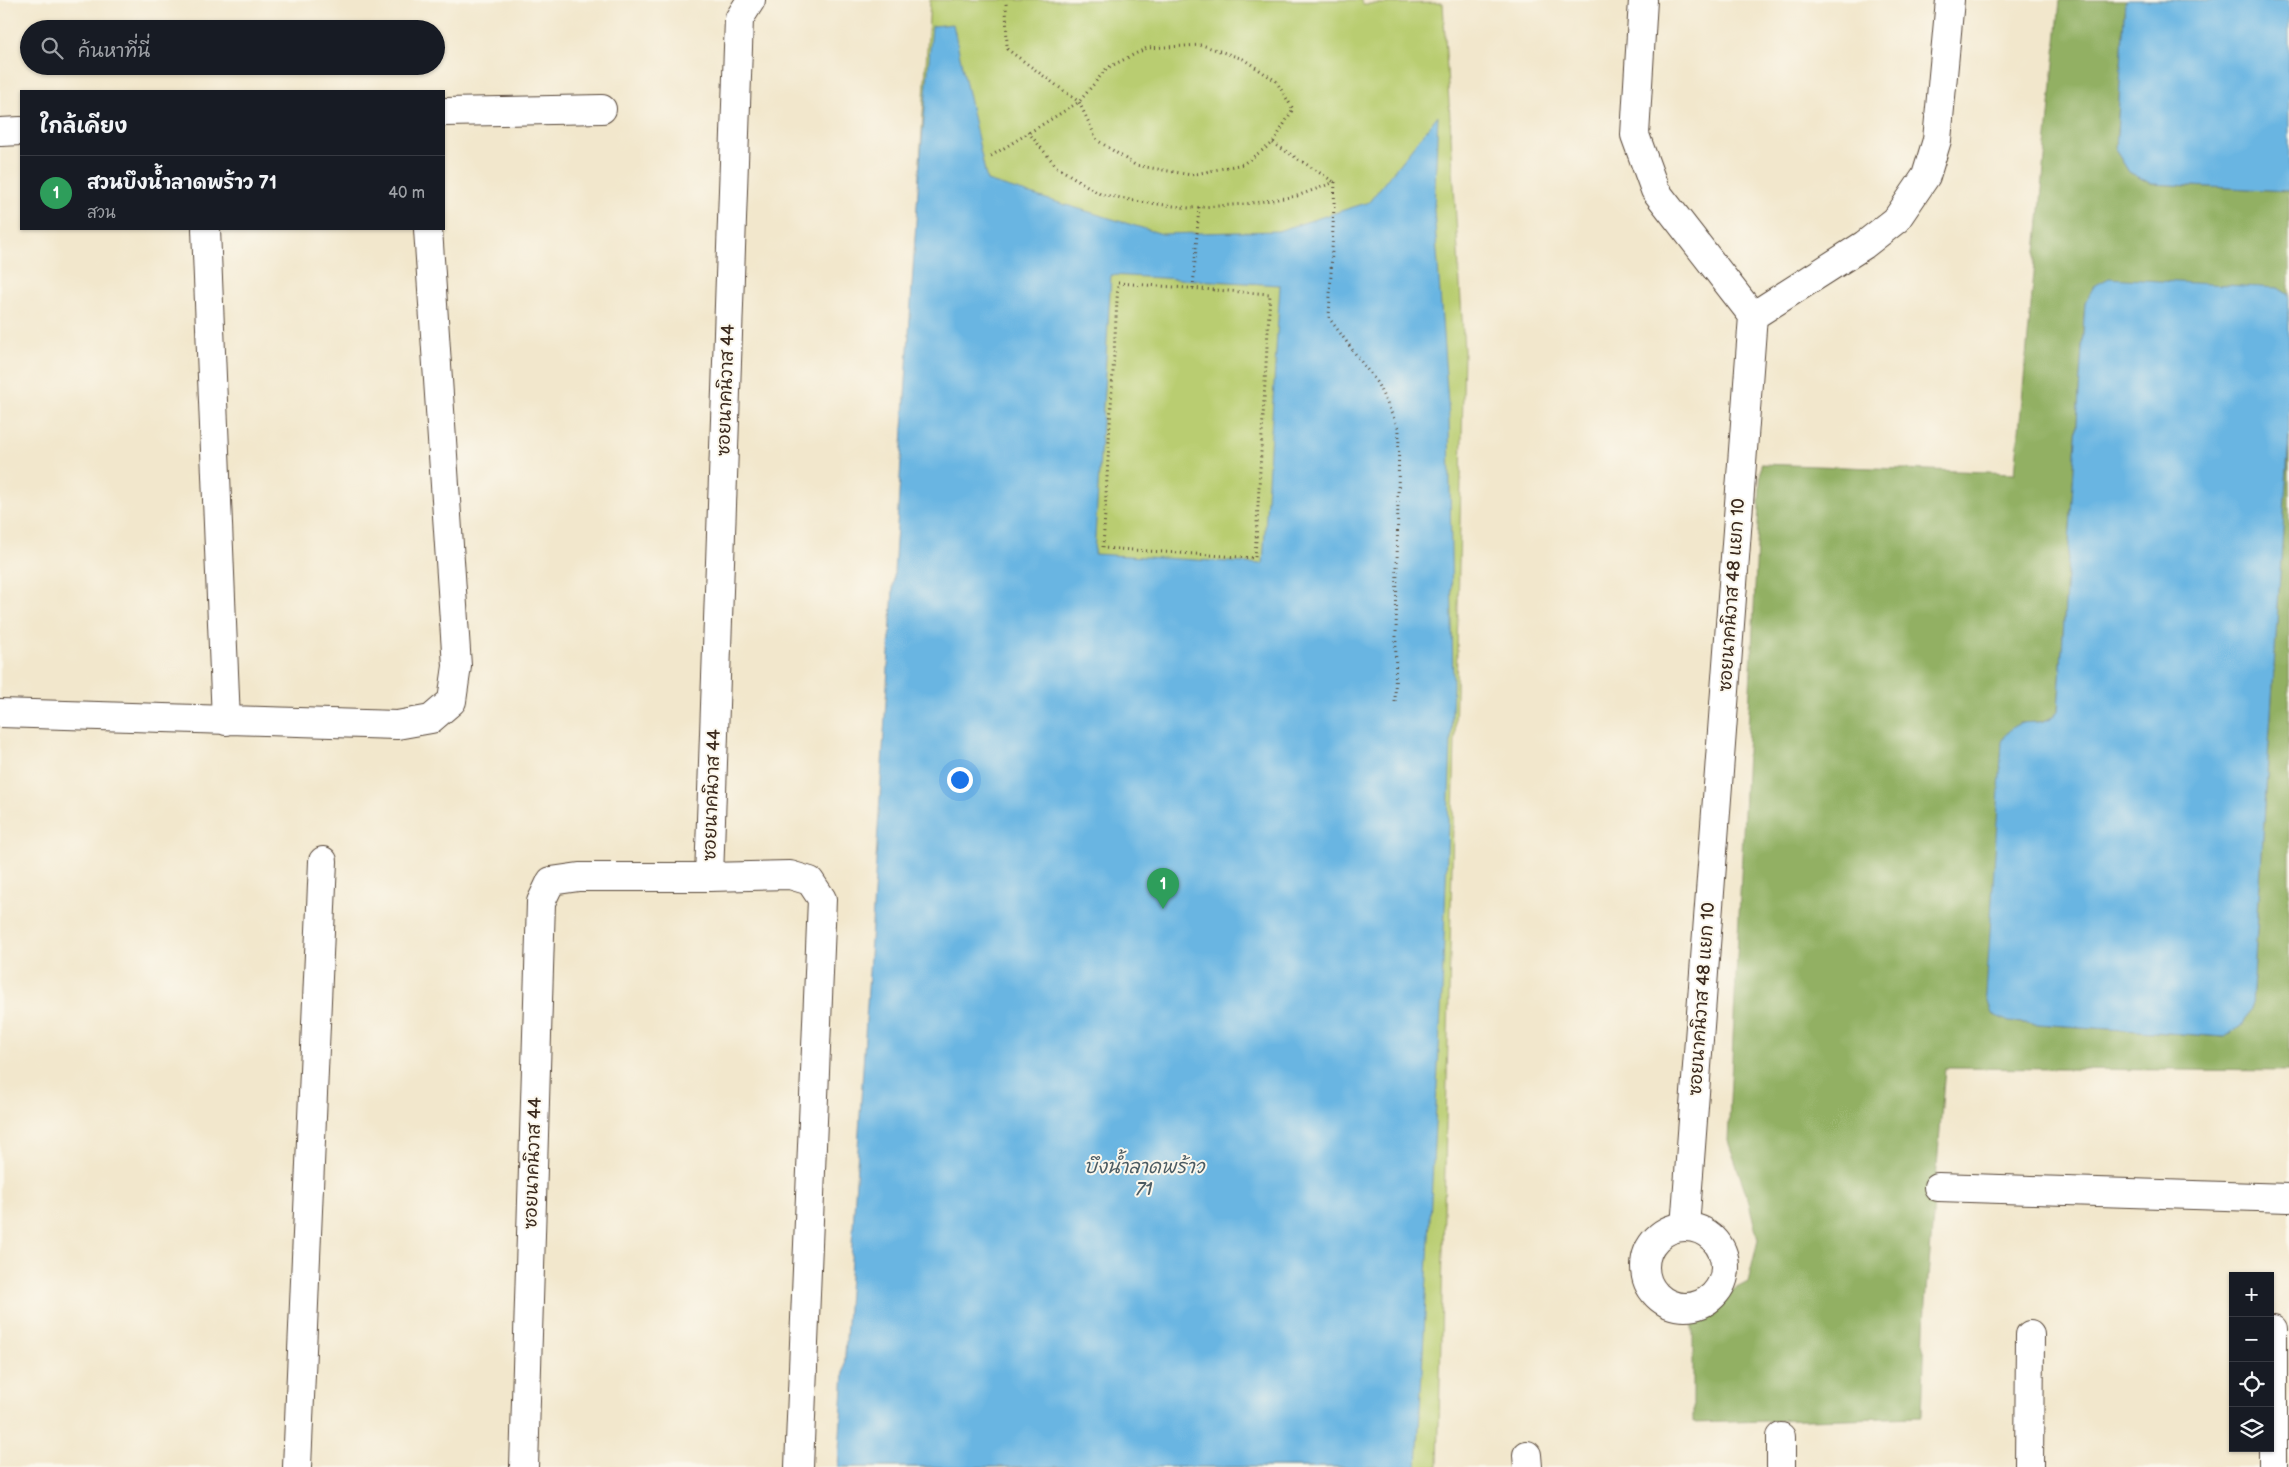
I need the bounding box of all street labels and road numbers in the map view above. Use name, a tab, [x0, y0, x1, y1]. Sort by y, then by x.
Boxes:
street label: ซอยนาคนิวาส 44	[712, 324, 739, 456]
street label: ซอยนาคนิวาส 48 แยก 10	[1714, 498, 1749, 692]
street label: ซอยนาคนิวาส 44	[698, 729, 725, 861]
street label: ซอยนาคนิวาส 48 แยก 10	[1684, 902, 1719, 1096]
street label: ซอยนาคนิวาส 44	[519, 1097, 546, 1229]

